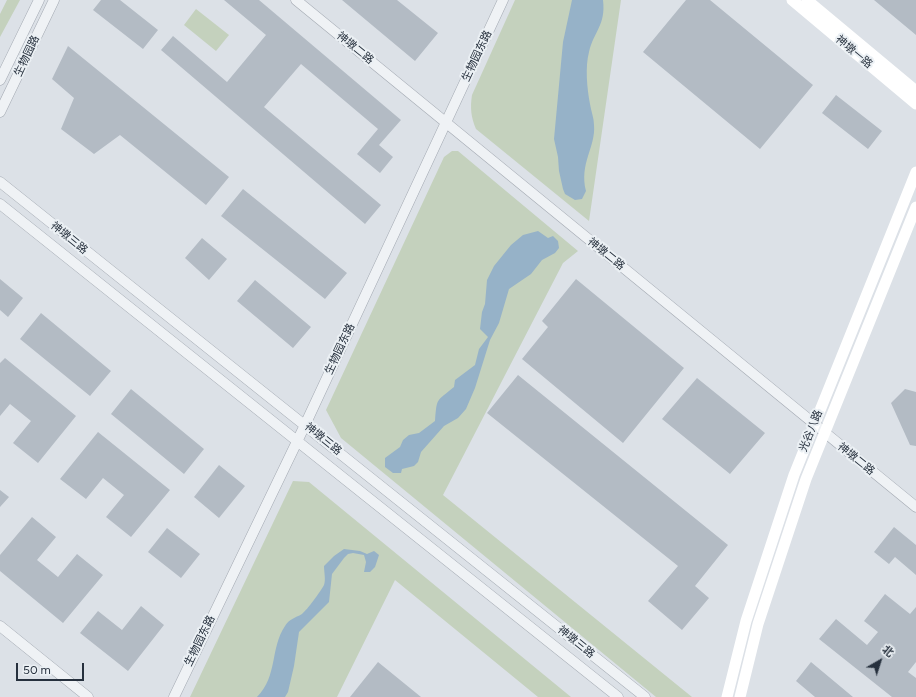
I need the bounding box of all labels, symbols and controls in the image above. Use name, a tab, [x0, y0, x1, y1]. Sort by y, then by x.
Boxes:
street label: 生物园东路	[459, 28, 495, 84]
street label: 神墩二路	[334, 29, 376, 67]
street label: 生物园路	[12, 33, 42, 79]
street label: 神墩一路	[833, 33, 875, 71]
street label: 神墩三路	[48, 219, 90, 257]
street label: 神墩二路	[585, 235, 627, 273]
street label: 生物园东路	[322, 321, 358, 377]
street label: 光谷八路	[797, 408, 825, 454]
street label: 神墩三路	[302, 420, 344, 458]
street label: 神墩二路	[835, 440, 877, 478]
street label: 生物园东路	[182, 613, 218, 669]
street label: 神墩三路	[555, 623, 597, 661]
north arrow	[860, 641, 900, 681]
text: 北	[880, 643, 896, 660]
scale bar	[18, 655, 86, 681]
text: 50 m	[23, 663, 51, 677]

